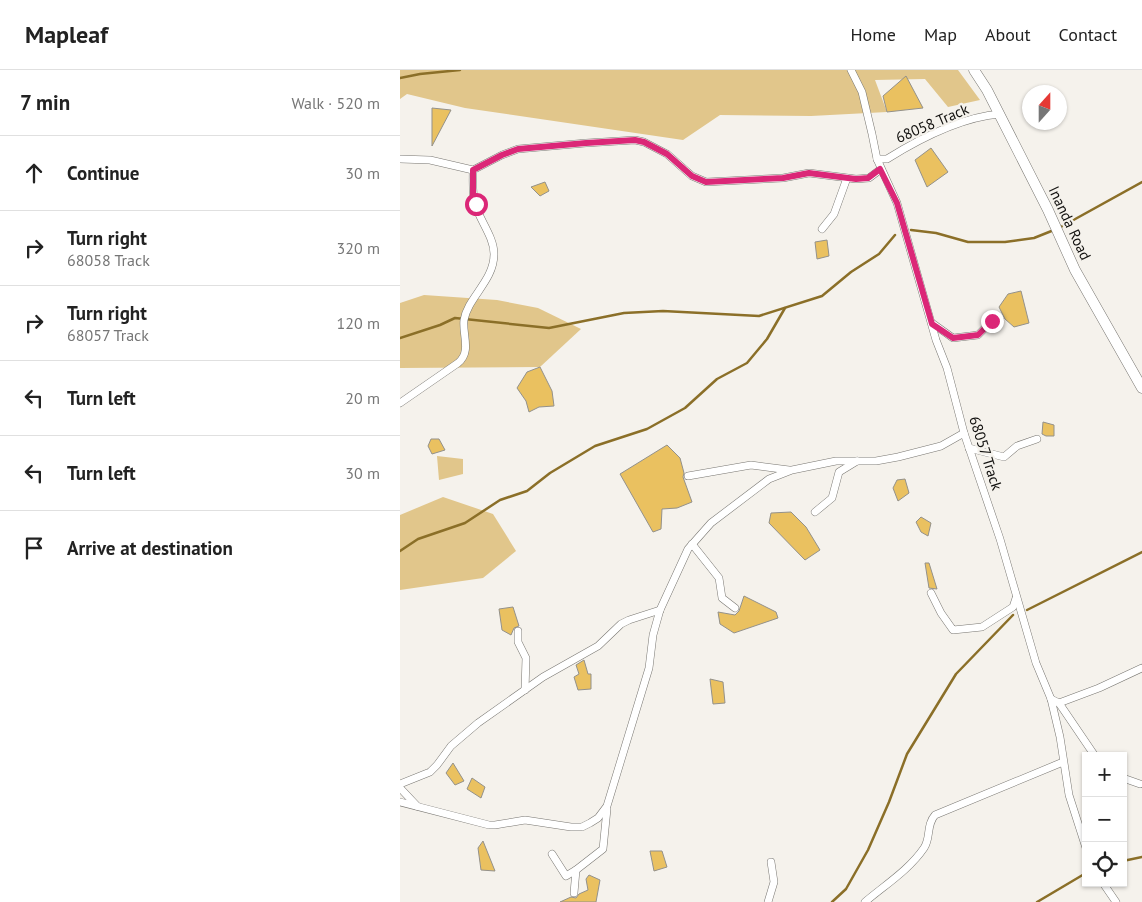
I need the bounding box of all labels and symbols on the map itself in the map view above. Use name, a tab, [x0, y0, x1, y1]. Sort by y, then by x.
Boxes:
north arrow	[1022, 85, 1067, 130]
street label: 68058 Track	[893, 99, 972, 147]
street label: Inanda Road	[1045, 183, 1095, 263]
route start	[465, 193, 488, 216]
route end	[981, 310, 1004, 333]
street label: 68057 Track	[965, 414, 1007, 493]

